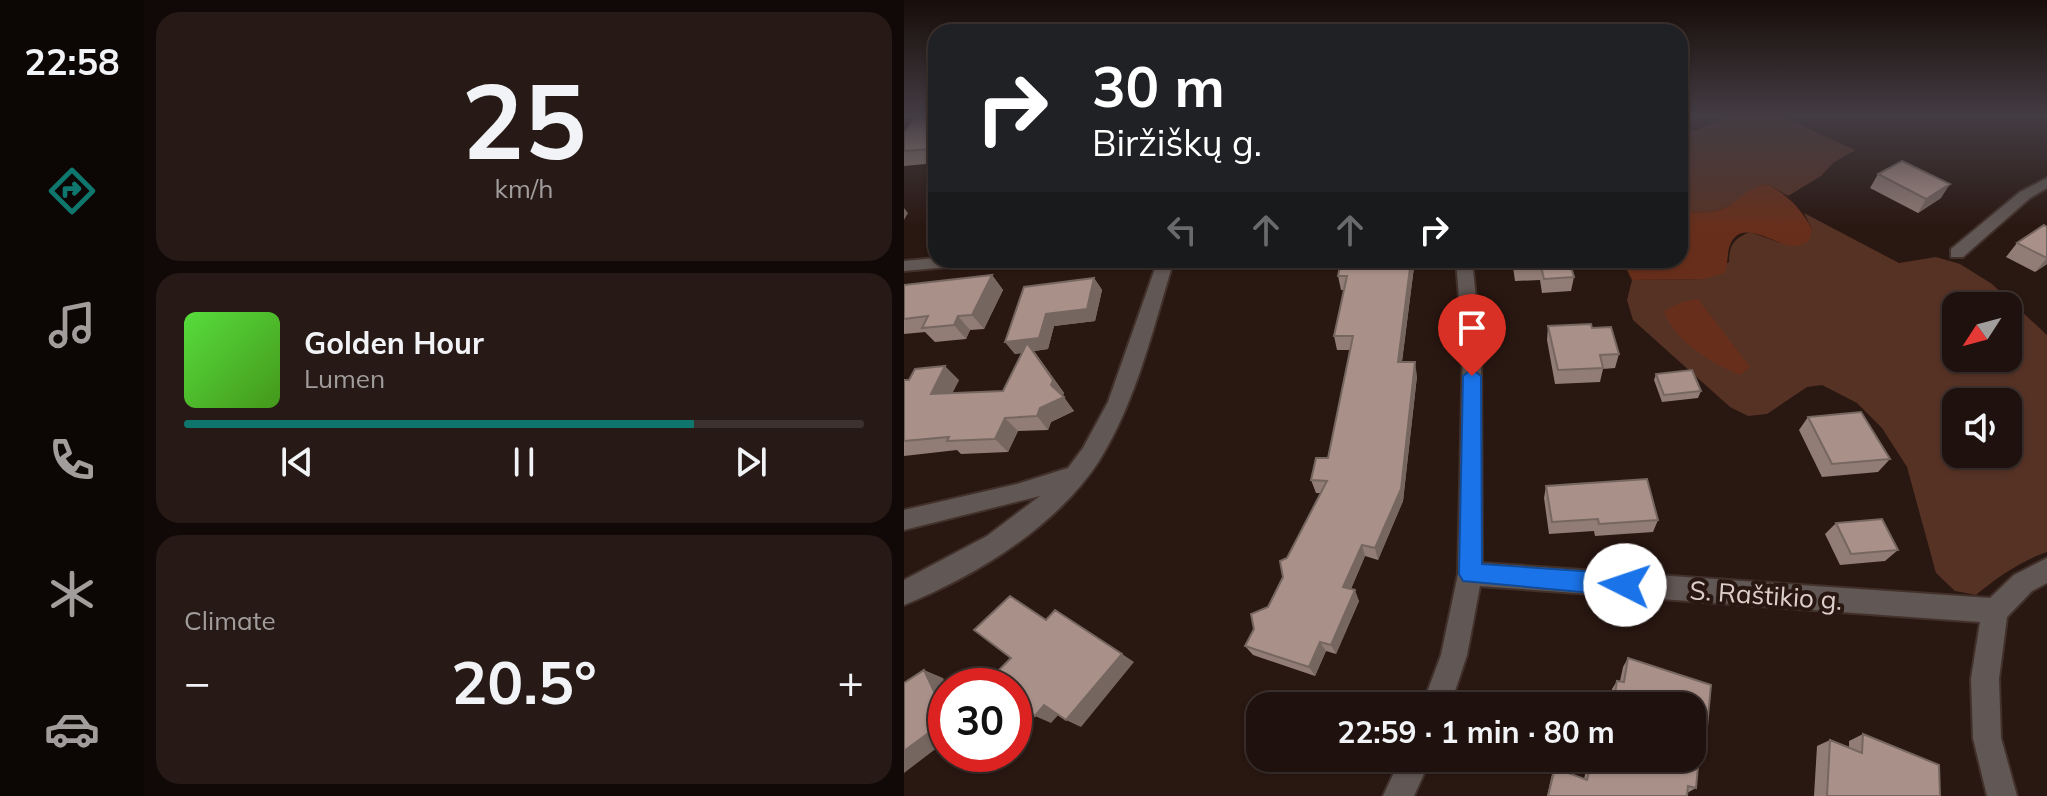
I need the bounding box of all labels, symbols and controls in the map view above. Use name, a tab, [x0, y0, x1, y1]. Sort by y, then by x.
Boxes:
text: 22:58	[24, 39, 120, 84]
text: 30 m	[1092, 51, 1225, 121]
text: 25	[462, 54, 586, 185]
icon: right	[960, 56, 1064, 160]
text: Biržiškų g.	[1092, 120, 1262, 165]
icon: directions	[44, 163, 100, 219]
text: km/h	[495, 172, 553, 205]
icon: left	[1160, 208, 1204, 252]
icon: ahead	[1244, 208, 1288, 252]
icon: ahead	[1328, 208, 1372, 252]
icon: right	[1412, 208, 1456, 252]
north arrow	[1942, 292, 2022, 372]
map controls	[1942, 292, 2022, 468]
pin	[1438, 294, 1506, 376]
icon: music	[44, 297, 100, 353]
icon: arrive	[1450, 306, 1494, 350]
text: Golden Hour	[304, 324, 484, 362]
text: Lumen	[304, 362, 385, 395]
button: sound	[1942, 388, 2022, 468]
icon: phone	[44, 432, 100, 488]
icon: previous	[275, 440, 319, 484]
icon: pause	[502, 440, 546, 484]
icon: next	[729, 440, 773, 484]
position arrow	[1583, 543, 1667, 627]
icon: climate	[44, 566, 100, 622]
street label: S. Raštikio g.	[1688, 573, 1844, 617]
text: Climate	[184, 604, 276, 637]
text: 20.5°	[451, 644, 597, 719]
text: −	[184, 654, 210, 709]
text: +	[838, 654, 864, 709]
speed limit sign: 30	[928, 668, 1032, 772]
icon: car	[44, 701, 100, 757]
text: 22:59 · 1 min · 80 m	[1337, 713, 1615, 751]

